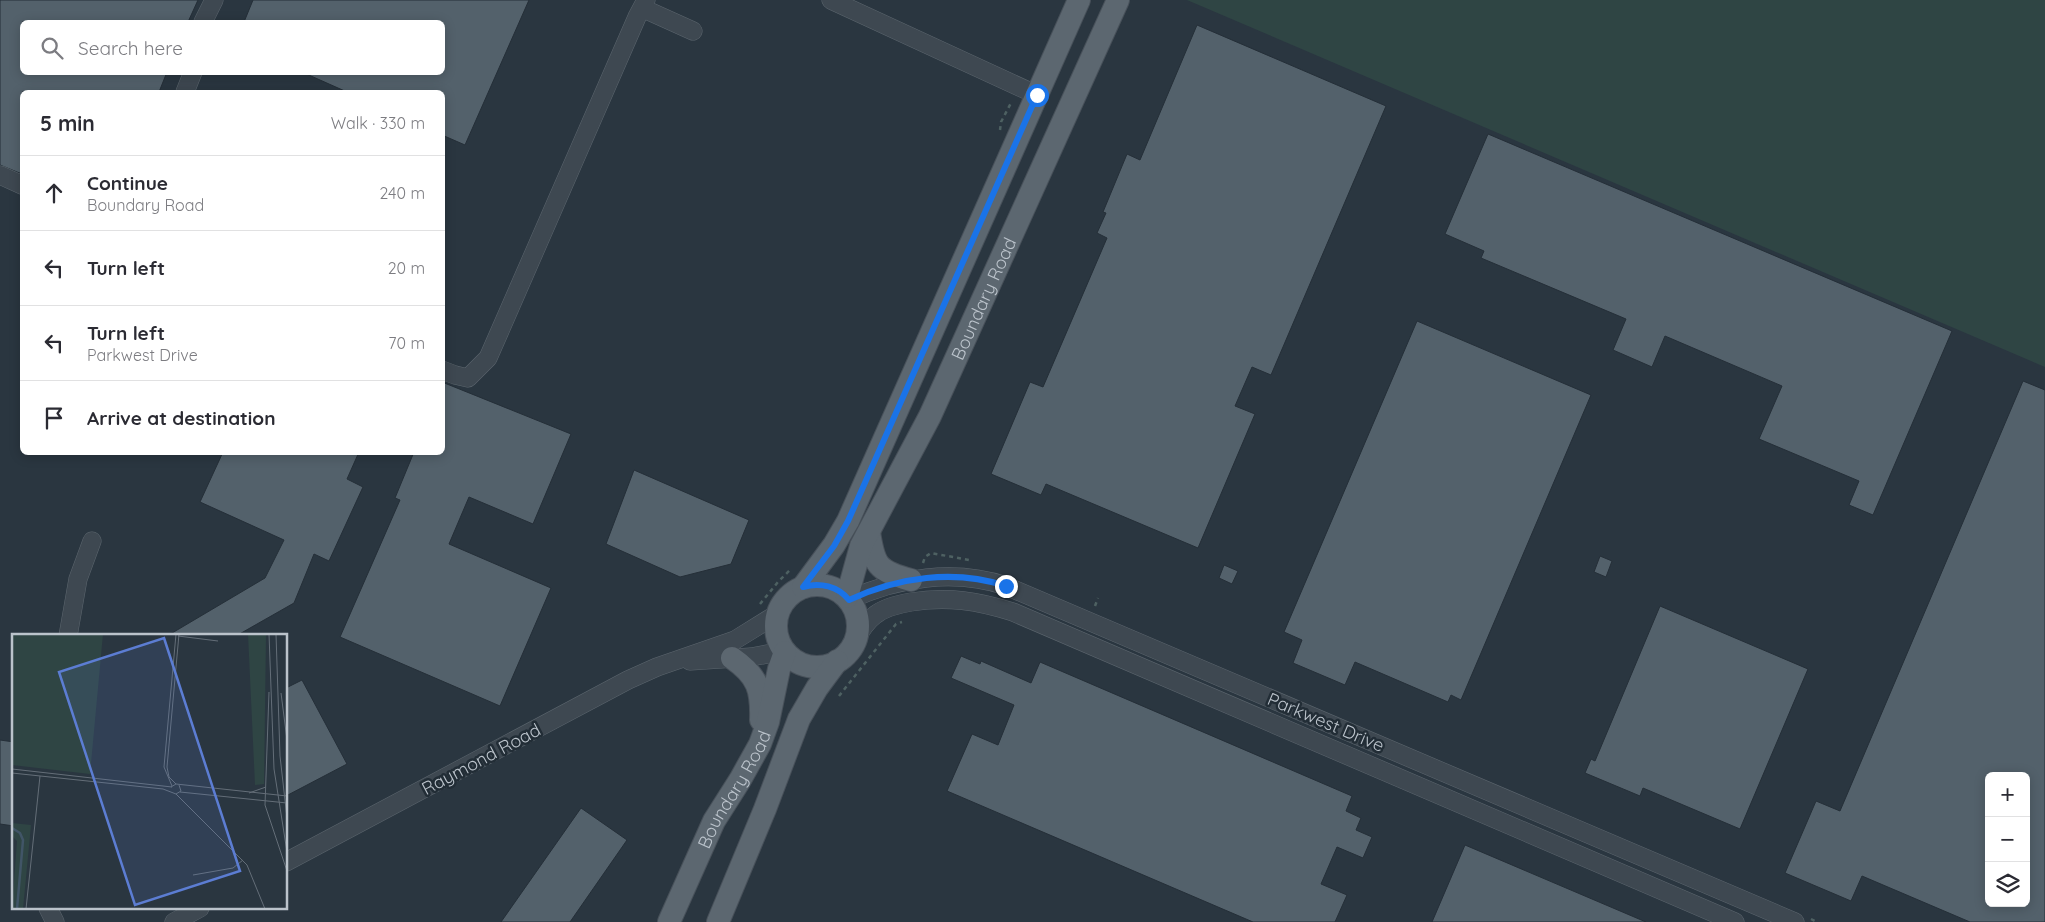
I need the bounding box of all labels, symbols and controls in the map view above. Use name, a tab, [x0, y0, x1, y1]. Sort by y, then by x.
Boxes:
search box	[20, 20, 445, 75]
icon: search	[38, 34, 66, 62]
text: Search here	[78, 36, 183, 60]
route start	[1026, 84, 1049, 107]
text: 5 min	[40, 110, 95, 136]
text: Walk · 330 m	[331, 113, 425, 133]
text: Continue	[87, 171, 168, 195]
icon: ahead	[40, 179, 68, 207]
text: 240 m	[379, 183, 425, 203]
text: Boundary Road	[87, 195, 204, 215]
street label: Boundary Road	[945, 234, 1021, 363]
icon: left	[40, 254, 68, 282]
text: Turn left	[87, 256, 165, 280]
text: 20 m	[388, 258, 425, 278]
text: Turn left	[87, 321, 165, 345]
icon: left	[40, 329, 68, 357]
text: 70 m	[388, 333, 425, 353]
text: Parkwest Drive	[87, 345, 198, 365]
icon: arrive	[40, 404, 68, 432]
text: Arrive at destination	[87, 406, 276, 430]
route end	[995, 575, 1018, 598]
inset map	[12, 634, 288, 910]
street label: Parkwest Drive	[1264, 687, 1388, 757]
street label: Raymond Road	[418, 718, 544, 800]
street label: Boundary Road	[692, 727, 775, 852]
map controls	[1985, 772, 2030, 907]
button: +	[1985, 772, 2030, 817]
button: −	[1985, 817, 2030, 862]
button: layers	[1985, 862, 2030, 907]

